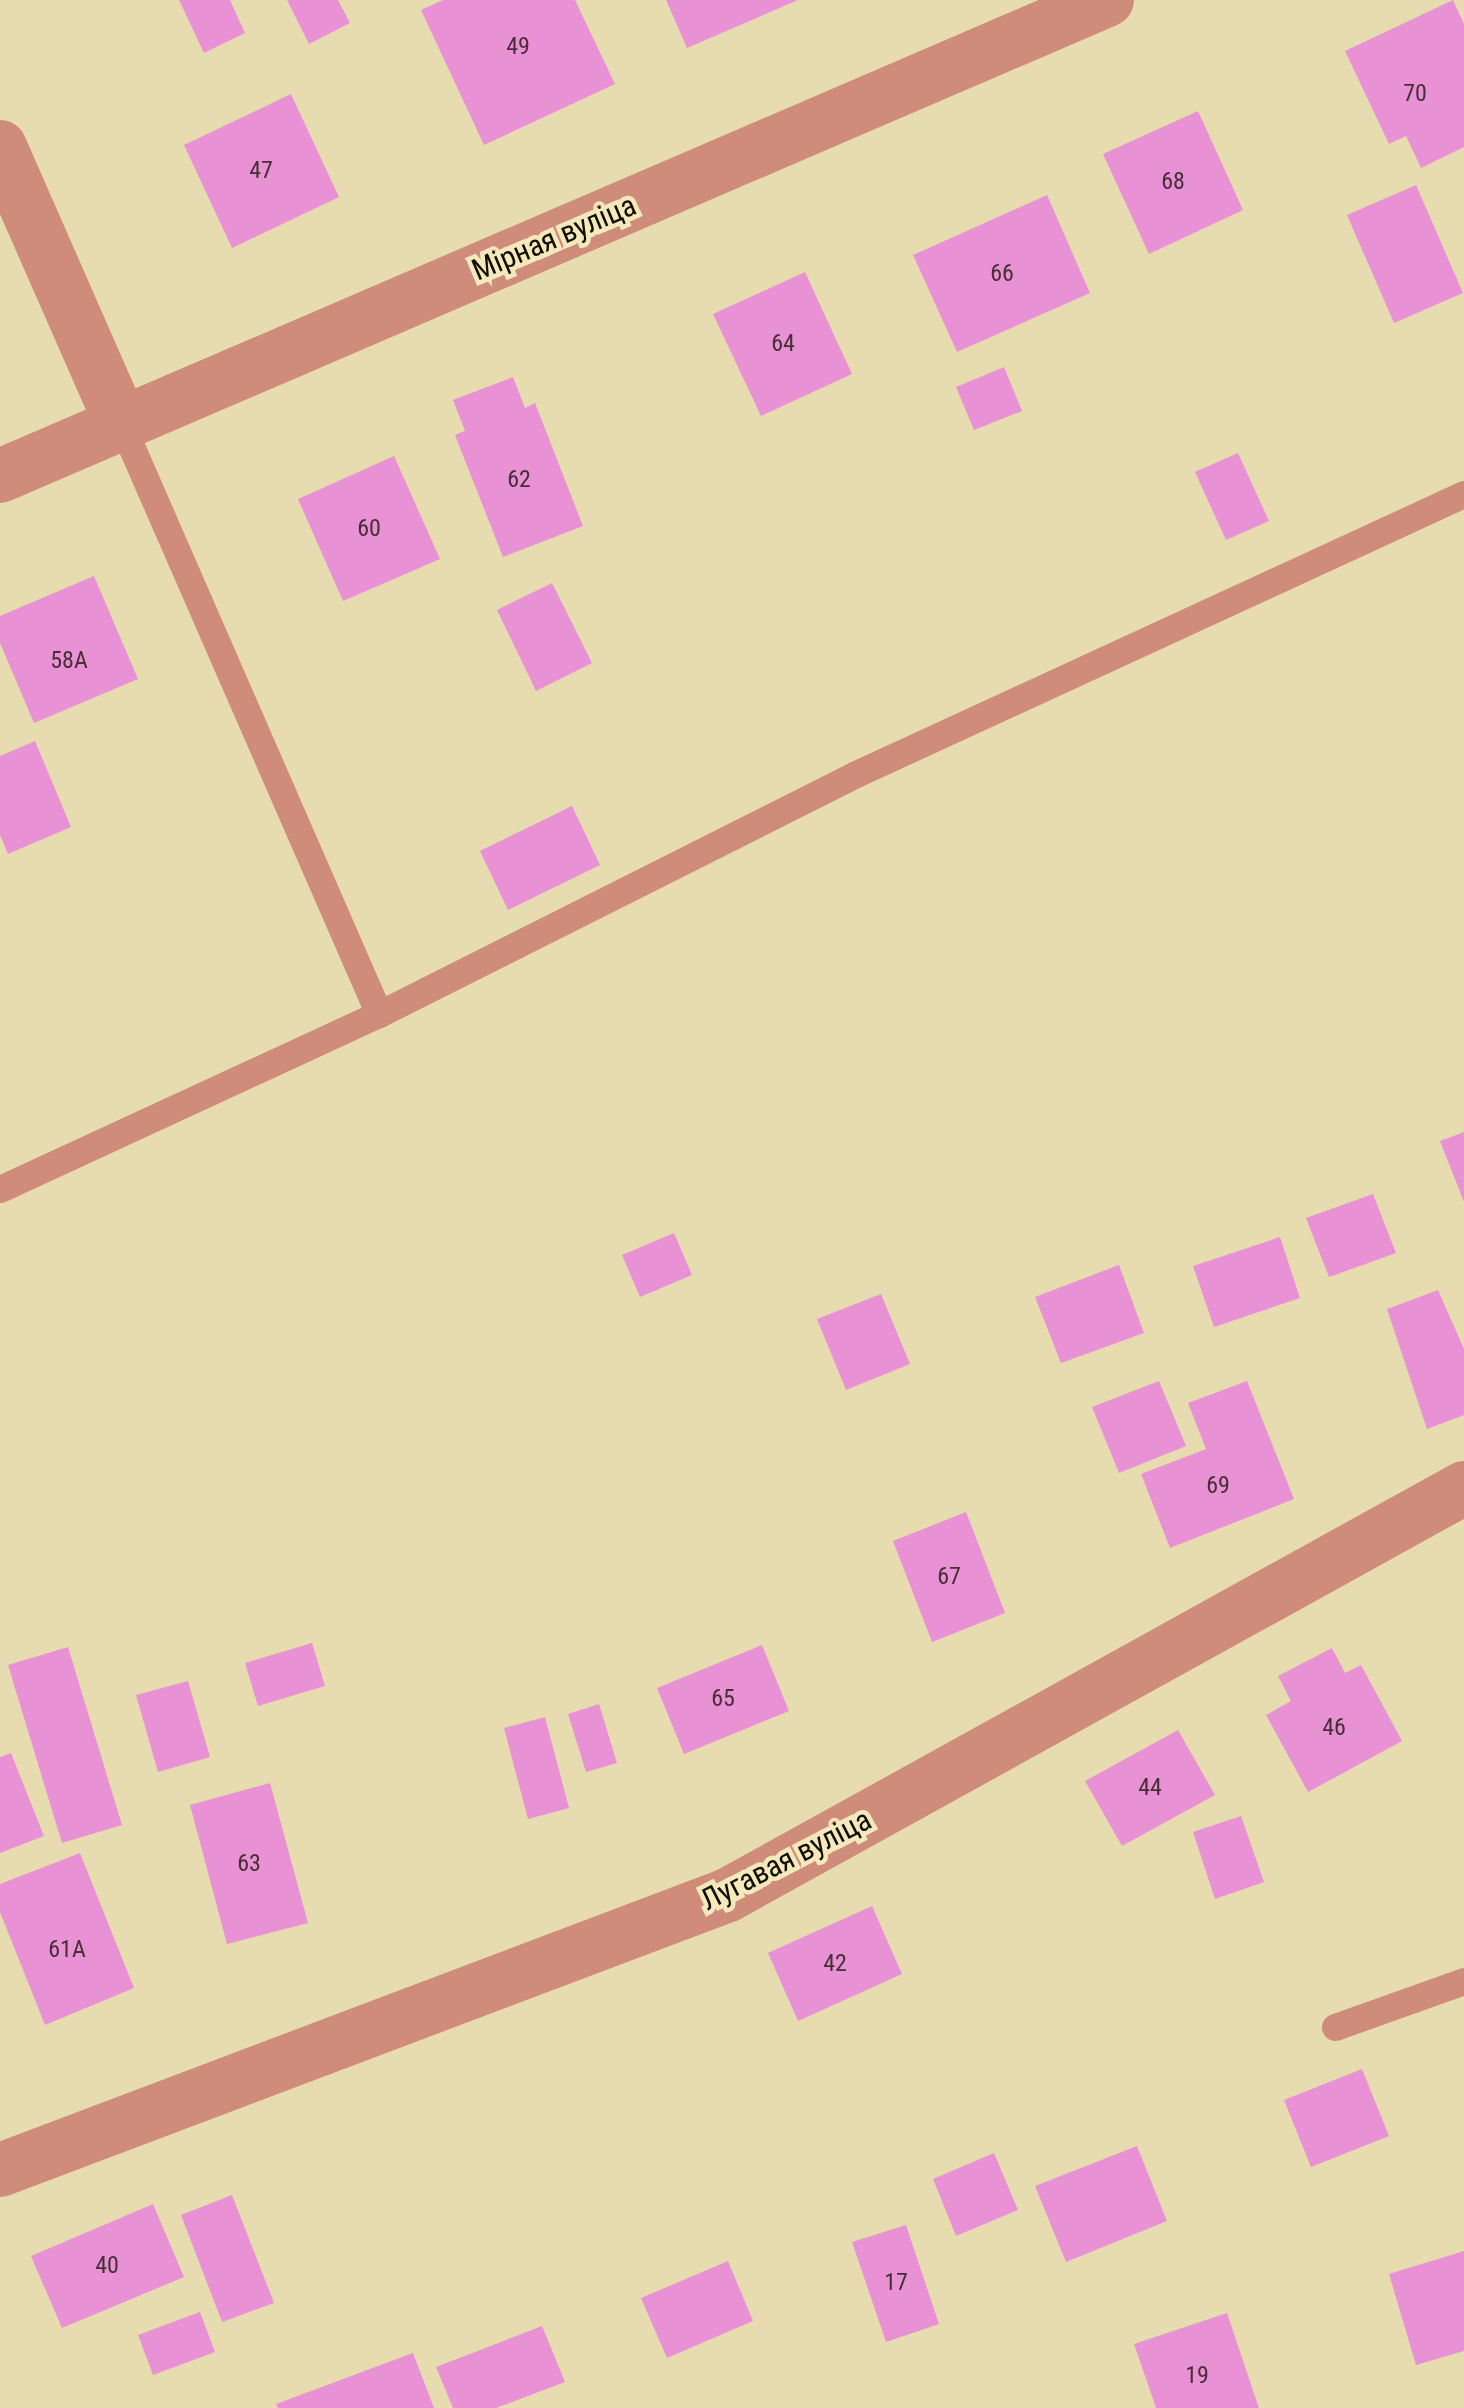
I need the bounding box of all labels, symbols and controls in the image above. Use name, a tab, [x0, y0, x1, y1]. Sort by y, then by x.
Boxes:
house number: 49	[506, 33, 530, 61]
house number: 70	[1403, 80, 1427, 108]
house number: 47	[249, 157, 273, 185]
house number: 68	[1161, 168, 1185, 196]
street label: Мірная вуліца	[467, 187, 641, 289]
house number: 66	[990, 260, 1014, 288]
house number: 64	[771, 330, 795, 358]
house number: 62	[507, 466, 531, 494]
house number: 60	[357, 515, 381, 543]
house number: 58А	[50, 647, 88, 675]
house number: 69	[1206, 1472, 1230, 1500]
house number: 67	[937, 1563, 961, 1591]
house number: 65	[711, 1685, 735, 1713]
house number: 46	[1322, 1714, 1346, 1742]
house number: 44	[1138, 1774, 1162, 1802]
street label: Лугавая вуліца	[695, 1802, 877, 1918]
house number: 63	[237, 1850, 261, 1878]
house number: 61А	[48, 1936, 86, 1964]
house number: 42	[823, 1950, 847, 1978]
house number: 40	[95, 2252, 119, 2280]
house number: 17	[884, 2269, 908, 2297]
house number: 19	[1185, 2362, 1209, 2390]

